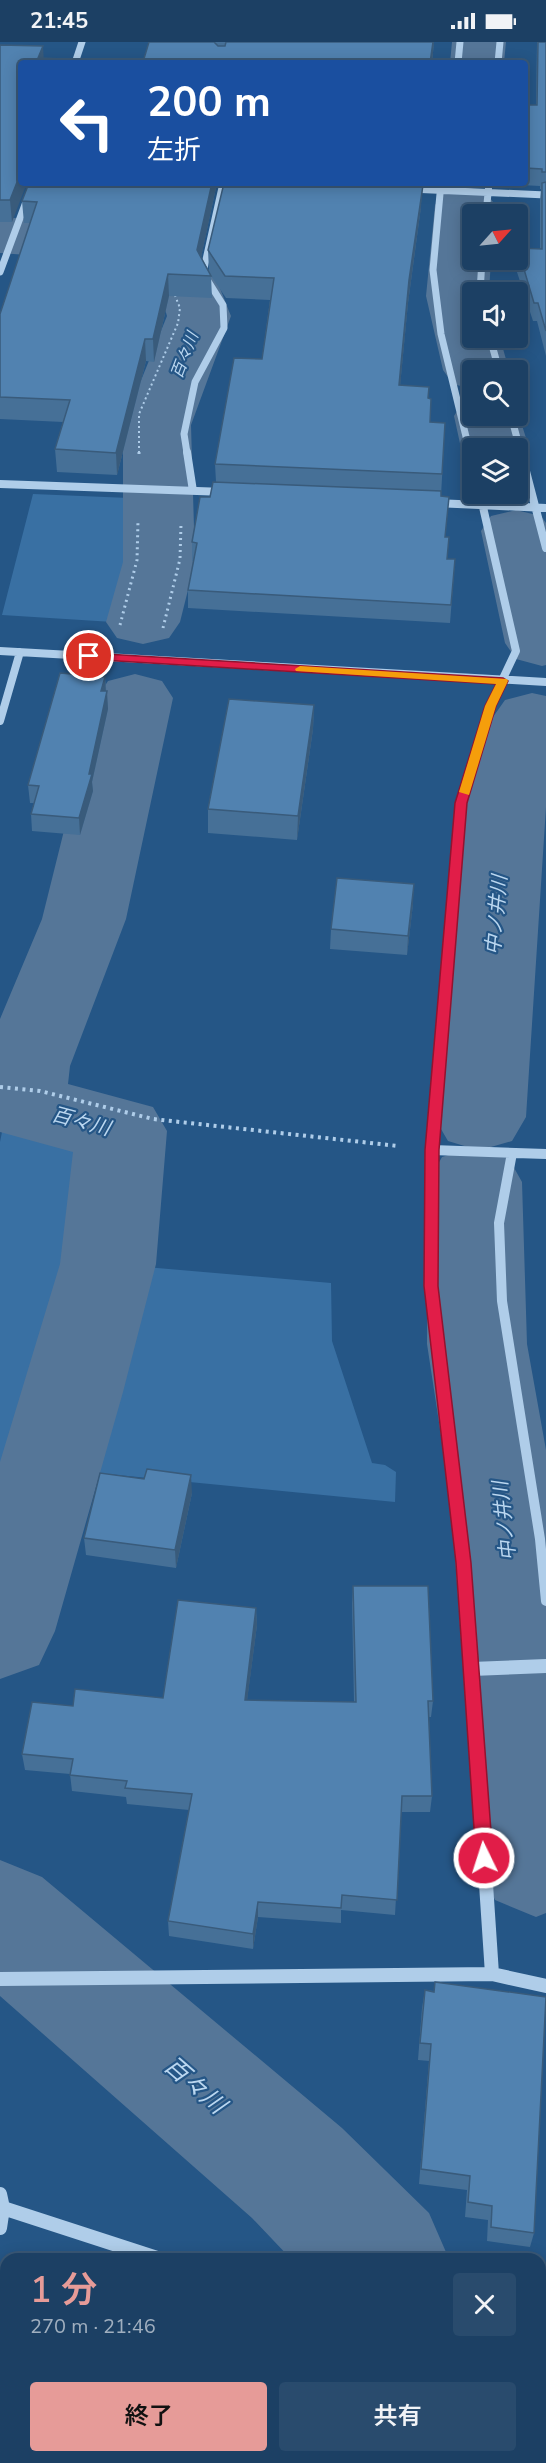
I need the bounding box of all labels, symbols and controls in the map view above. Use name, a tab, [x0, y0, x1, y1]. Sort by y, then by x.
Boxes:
text: 21:45	[30, 6, 88, 36]
text: 200 m	[147, 74, 271, 131]
icon: left	[48, 84, 126, 162]
text: 左折	[147, 132, 201, 169]
north arrow	[462, 204, 528, 270]
map controls	[462, 204, 528, 504]
button: sound	[462, 282, 528, 348]
water label: 百々川	[166, 327, 205, 382]
button: search	[462, 360, 528, 426]
button: layers	[462, 438, 528, 504]
pin	[63, 630, 114, 681]
icon: arrive	[72, 639, 105, 672]
water label: 中ノ井川	[480, 872, 514, 956]
water label: 百々川	[48, 1101, 115, 1143]
water label: 中ノ井川	[487, 1478, 522, 1562]
position arrow	[452, 1826, 516, 1890]
water label: 百々川	[157, 2049, 235, 2123]
text: 1 分	[30, 2266, 97, 2315]
button: close	[453, 2273, 516, 2336]
text: 270 m · 21:46	[30, 2313, 156, 2340]
button: 終了	[30, 2382, 267, 2451]
button: 共有	[279, 2382, 516, 2451]

